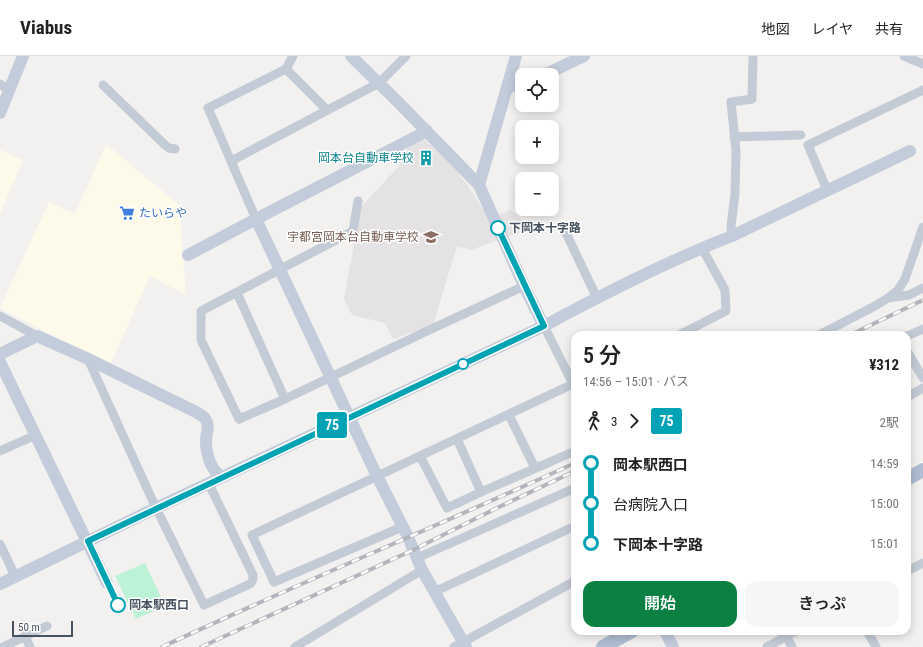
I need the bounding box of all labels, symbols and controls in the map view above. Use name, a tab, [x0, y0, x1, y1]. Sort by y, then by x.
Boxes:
text: Viabus	[20, 16, 72, 39]
text: 地図	[761, 21, 789, 37]
text: レイヤ	[811, 21, 853, 37]
text: 共有	[875, 21, 903, 37]
map controls	[515, 68, 559, 216]
button: locate	[515, 68, 559, 112]
button: +	[515, 120, 559, 164]
building icon: 岡本台自動車学校	[417, 149, 435, 167]
place label: 岡本台自動車学校	[318, 151, 414, 165]
button: −	[515, 172, 559, 216]
supermarket icon: たいらや	[118, 204, 136, 222]
place label: たいらや	[139, 206, 187, 220]
marker: 下岡本十字路	[490, 220, 506, 236]
place label: 下岡本十字路	[509, 221, 581, 235]
school or university icon: 宇都宮岡本台自動車学校	[422, 228, 440, 246]
place label: 宇都宮岡本台自動車学校	[287, 230, 419, 244]
text: 5 分	[583, 343, 621, 368]
text: ¥312	[869, 356, 899, 374]
unlabelled marker	[457, 358, 469, 370]
text: 14:56 – 15:01 · バス	[583, 374, 689, 389]
icon: walk	[583, 410, 605, 432]
icon: forward	[623, 410, 645, 432]
line badge: 75	[314, 412, 350, 438]
text: 75	[659, 413, 674, 429]
text: 3	[611, 414, 617, 429]
text: 2駅	[880, 415, 899, 430]
text: 75	[325, 417, 339, 433]
text: 岡本駅西口	[613, 456, 688, 474]
text: 14:59	[870, 456, 899, 471]
text: 台病院入口	[613, 496, 688, 514]
text: 15:00	[870, 496, 899, 511]
text: 下岡本十字路	[613, 536, 703, 554]
text: 15:01	[870, 536, 899, 551]
button: 開始	[583, 581, 737, 627]
button: きっぷ	[745, 581, 899, 627]
marker: 岡本駅西口	[110, 597, 126, 613]
place label: 岡本駅西口	[129, 598, 189, 612]
scale bar	[12, 619, 73, 638]
text: 50 m	[18, 621, 40, 634]

